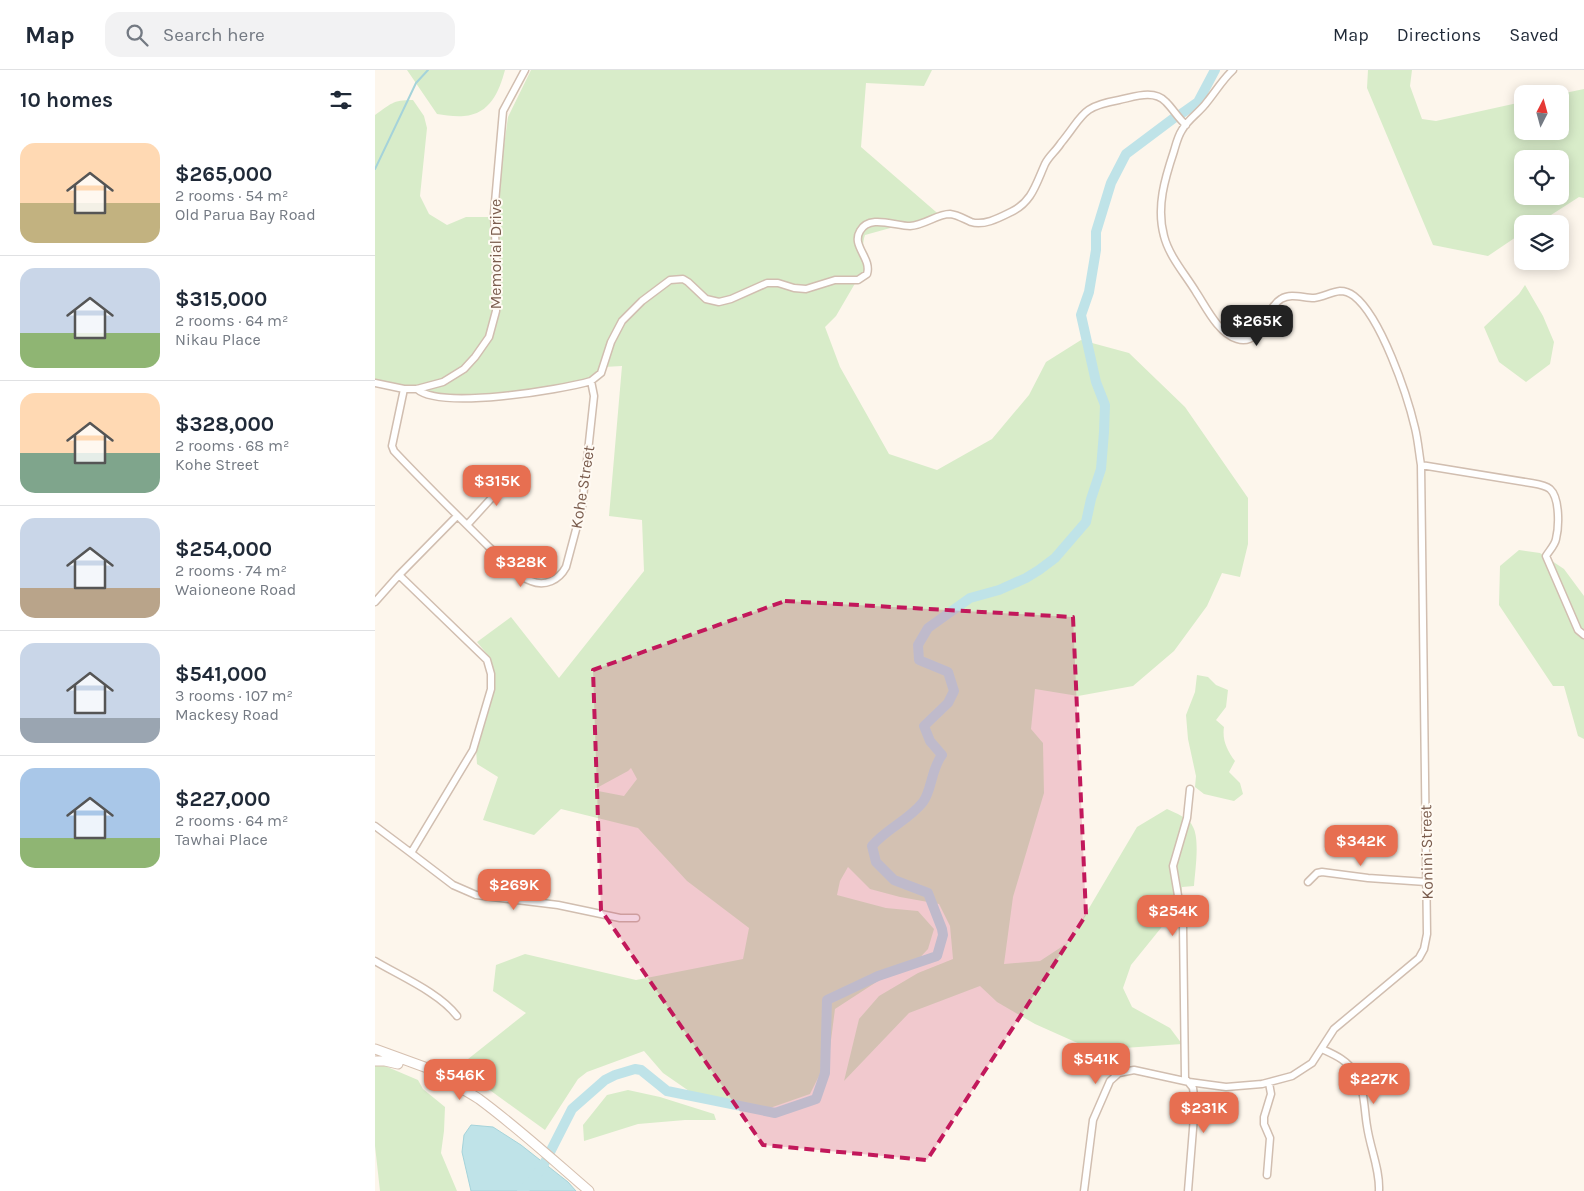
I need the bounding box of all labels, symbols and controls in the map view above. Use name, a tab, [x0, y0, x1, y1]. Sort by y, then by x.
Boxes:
search box	[105, 12, 455, 57]
text: Map	[25, 21, 75, 49]
icon: search	[123, 21, 151, 49]
text: Search here	[163, 24, 265, 46]
text: Map	[1333, 24, 1369, 46]
text: Directions	[1397, 24, 1481, 46]
text: Saved	[1509, 24, 1559, 46]
north arrow	[1514, 85, 1569, 140]
map controls	[1514, 85, 1569, 270]
icon: filters	[327, 86, 355, 114]
text: 10 homes	[20, 88, 113, 112]
button: locate	[1514, 150, 1569, 205]
text: $265,000	[175, 162, 272, 186]
icon: home	[60, 163, 120, 223]
text: 2 rooms · 54 m²	[175, 186, 288, 205]
street label: Memorial Drive	[486, 199, 505, 309]
text: Old Parua Bay Road	[175, 205, 316, 224]
button: layers	[1514, 215, 1569, 270]
text: $315,000	[175, 287, 267, 311]
icon: home	[60, 288, 120, 348]
pin: $265K	[1222, 304, 1292, 347]
text: 2 rooms · 64 m²	[175, 311, 288, 330]
text: $265K	[1232, 311, 1282, 330]
text: Nikau Place	[175, 330, 261, 349]
text: $328,000	[175, 412, 274, 436]
icon: home	[60, 413, 120, 473]
text: 2 rooms · 68 m²	[175, 436, 289, 455]
street label: Kohe Street	[567, 444, 598, 530]
text: Kohe Street	[175, 455, 259, 474]
pin: $315K	[462, 464, 532, 507]
text: $315K	[474, 471, 520, 490]
text: $254,000	[175, 537, 272, 561]
icon: home	[60, 538, 120, 598]
pin: $328K	[486, 546, 556, 588]
text: $328K	[495, 552, 547, 571]
text: 2 rooms · 74 m²	[175, 561, 287, 580]
text: Waioneone Road	[175, 580, 296, 599]
text: $541,000	[175, 662, 267, 686]
icon: home	[60, 663, 120, 723]
text: 3 rooms · 107 m²	[175, 686, 293, 705]
text: Mackesy Road	[175, 705, 279, 724]
text: $227,000	[175, 787, 271, 811]
icon: home	[60, 788, 120, 848]
street label: Konini Street	[1416, 804, 1437, 900]
text: 2 rooms · 64 m²	[175, 811, 288, 830]
pin: $342K	[1326, 824, 1396, 867]
text: Tawhai Place	[175, 830, 268, 849]
text: $342K	[1336, 831, 1386, 850]
pin: $269K	[479, 868, 549, 911]
text: $269K	[489, 875, 539, 894]
pin: $254K	[1138, 894, 1208, 937]
text: $254K	[1148, 901, 1198, 920]
pin: $541K	[1061, 1042, 1131, 1085]
text: $541K	[1073, 1049, 1119, 1068]
pin: $546K	[425, 1058, 495, 1101]
pin: $227K	[1339, 1062, 1409, 1105]
text: $546K	[435, 1065, 485, 1084]
text: $227K	[1350, 1069, 1398, 1088]
pin: $231K	[1169, 1092, 1239, 1134]
text: $231K	[1181, 1098, 1227, 1117]

